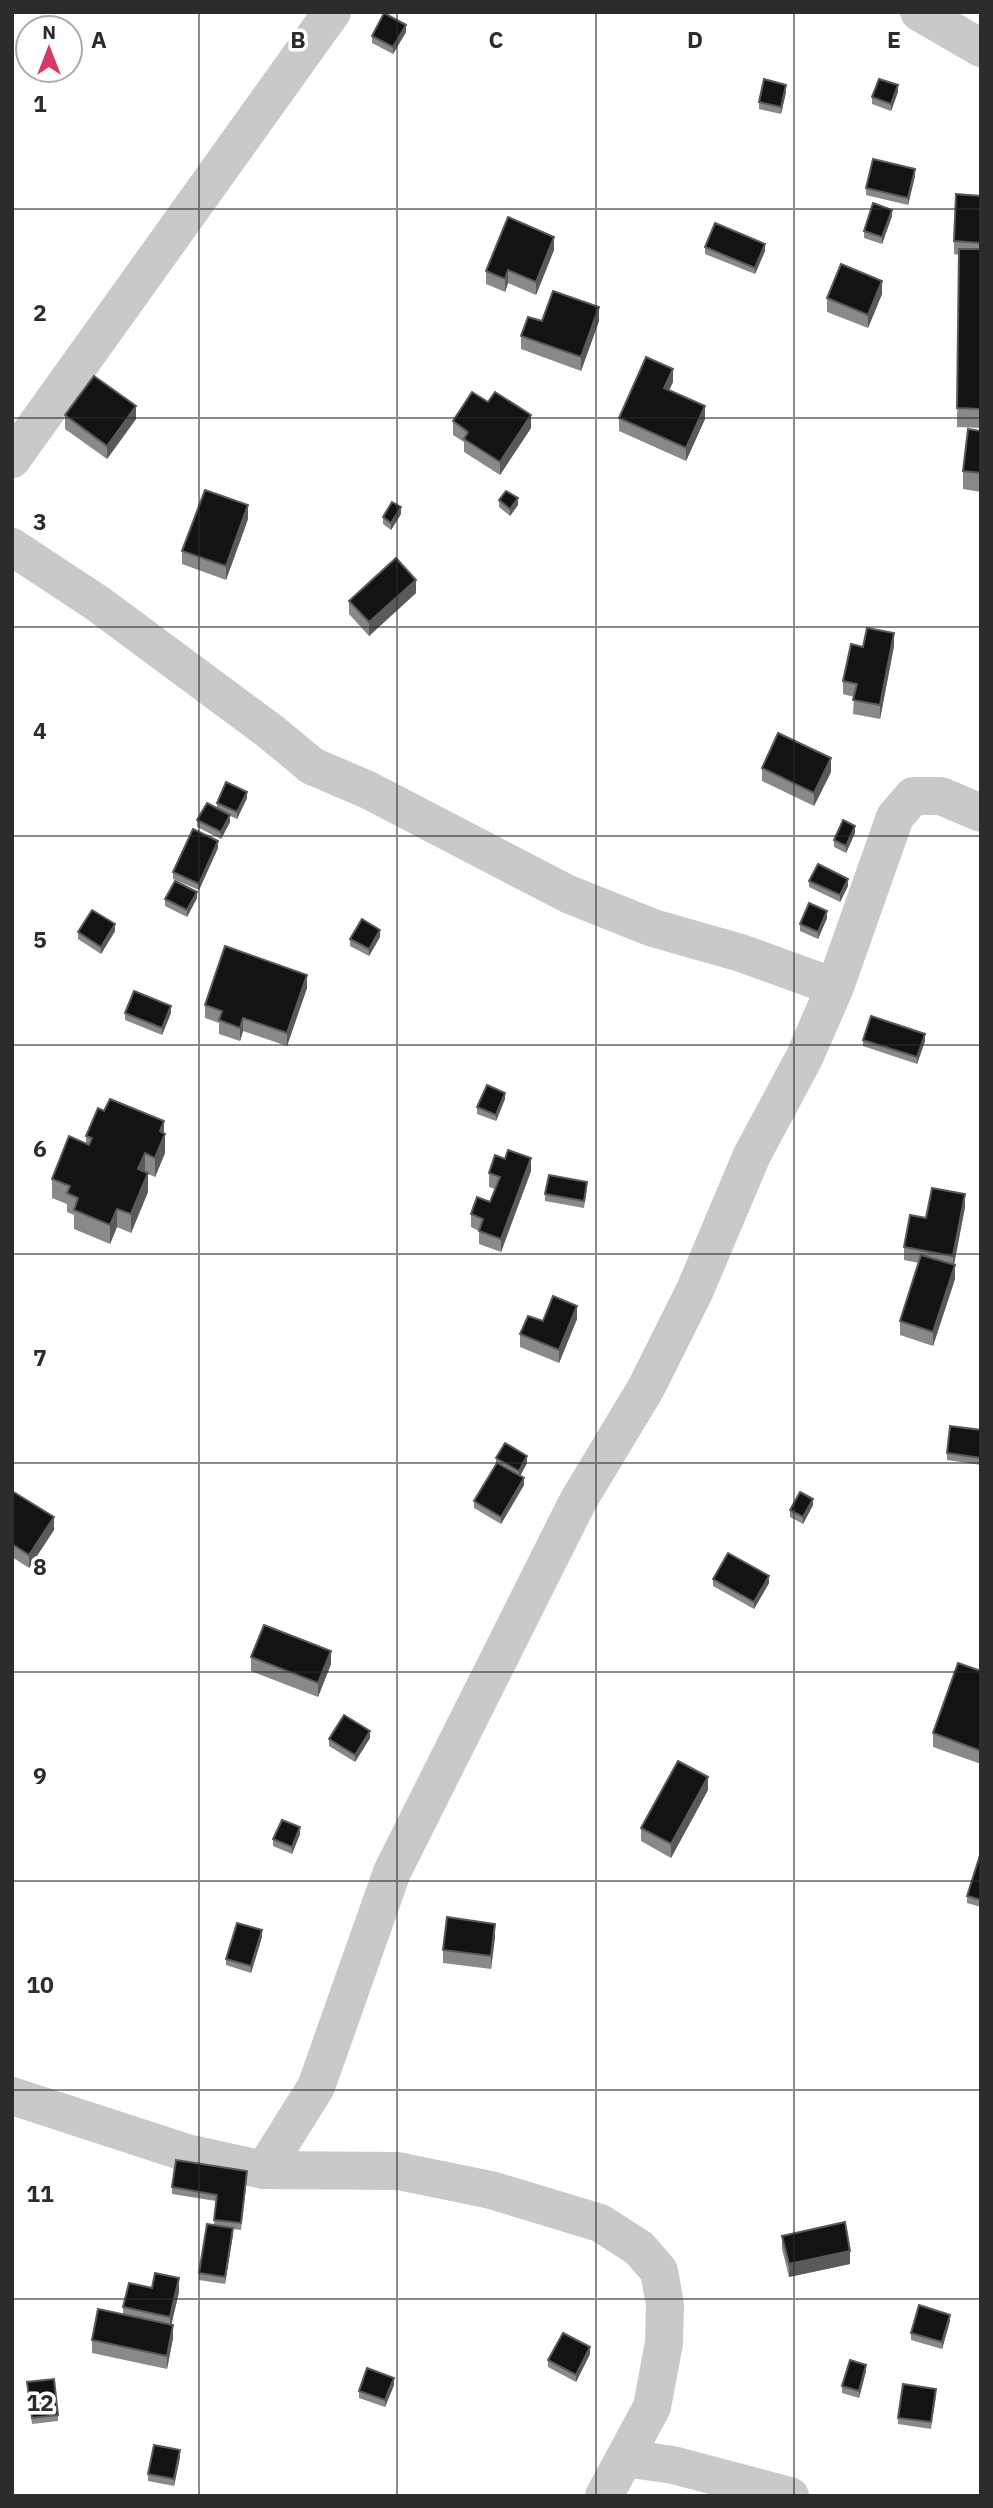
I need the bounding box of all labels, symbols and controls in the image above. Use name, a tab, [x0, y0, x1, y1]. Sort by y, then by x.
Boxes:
north arrow	[14, 14, 84, 84]
text: N	[42, 20, 56, 44]
text: A	[91, 24, 107, 54]
text: B	[290, 24, 306, 54]
text: C	[489, 24, 504, 54]
text: D	[687, 24, 703, 54]
text: E	[887, 24, 901, 54]
text: 1	[33, 88, 47, 118]
text: 2	[33, 297, 47, 327]
text: 3	[33, 506, 47, 536]
text: 4	[33, 715, 47, 745]
text: 5	[33, 924, 47, 954]
text: 6	[33, 1133, 47, 1163]
text: 7	[33, 1342, 47, 1372]
text: 8	[33, 1551, 47, 1581]
text: 9	[33, 1760, 47, 1790]
text: 10	[26, 1969, 54, 1999]
text: 11	[26, 2178, 54, 2208]
text: 12	[26, 2387, 54, 2417]

